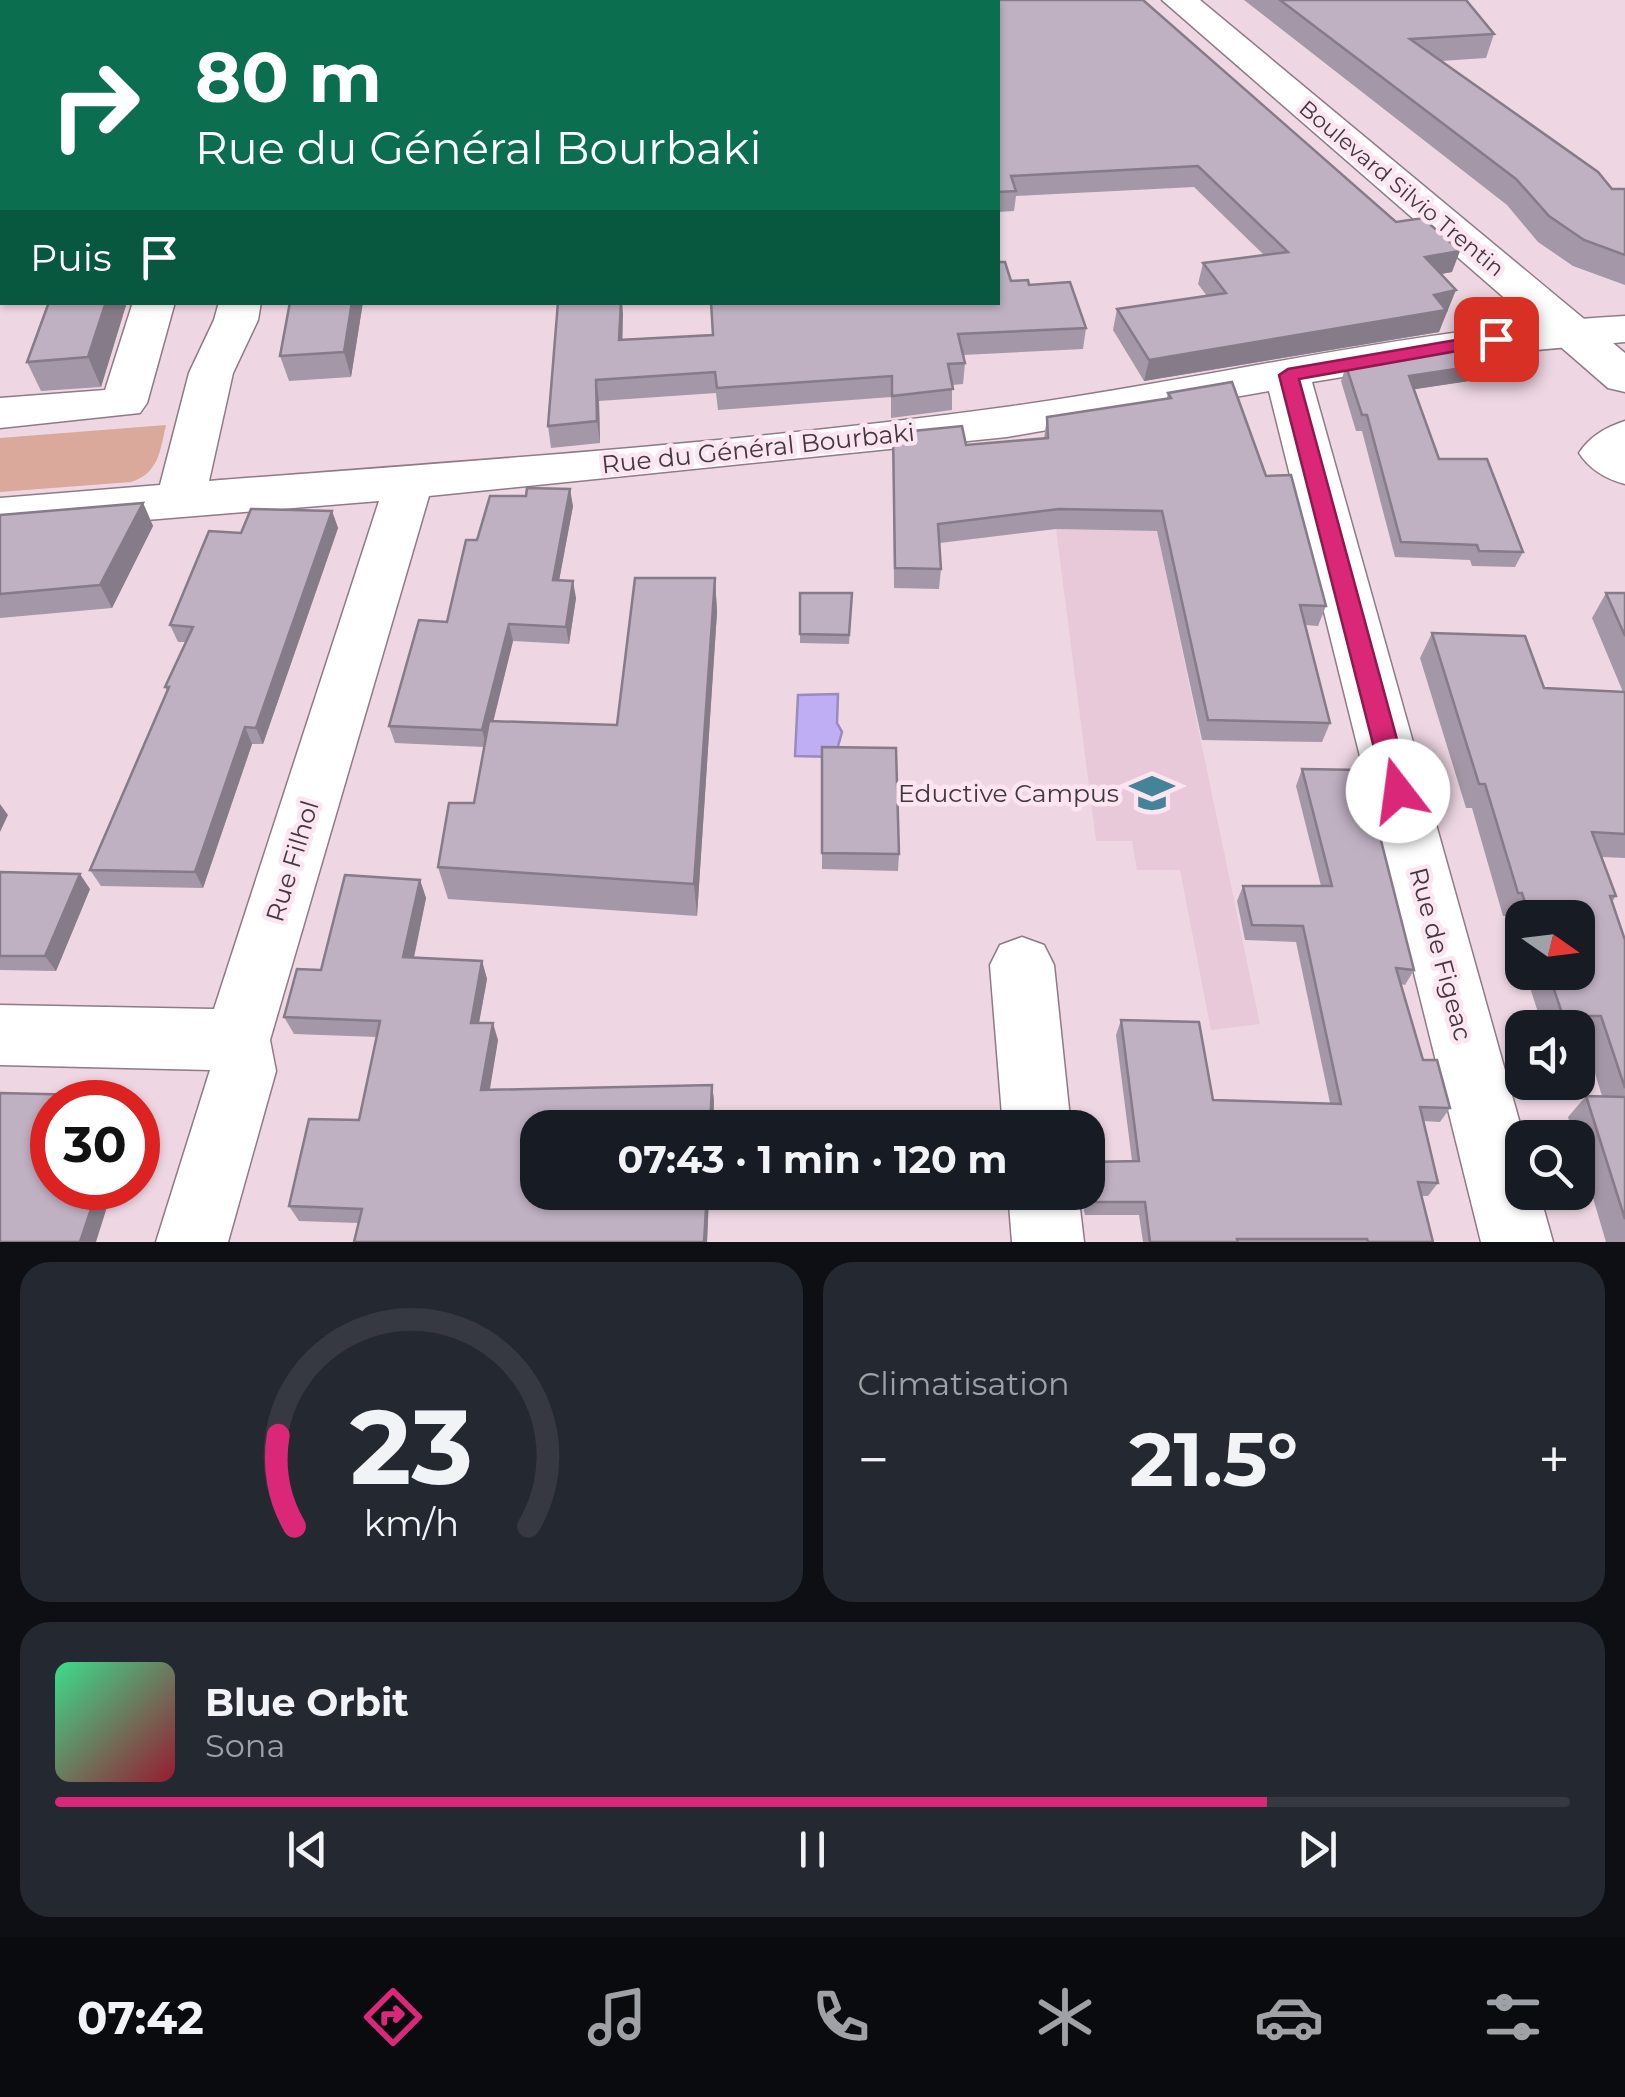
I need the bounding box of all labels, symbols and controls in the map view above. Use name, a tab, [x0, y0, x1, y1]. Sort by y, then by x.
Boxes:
text: 80 m	[195, 34, 382, 120]
icon: right	[30, 40, 160, 170]
street label: Boulevard Silvio Trentin	[1294, 95, 1510, 282]
text: Rue du Général Bourbaki	[195, 120, 762, 175]
icon: arrive	[132, 230, 187, 285]
text: Puis	[30, 234, 112, 281]
pin	[1454, 297, 1539, 382]
icon: arrive	[1469, 312, 1524, 367]
street label: Rue du Général Bourbaki	[600, 417, 916, 479]
position arrow	[1346, 739, 1450, 843]
school or university icon: Eductive Campus	[1128, 769, 1176, 817]
place label: Eductive Campus	[898, 778, 1119, 808]
street label: Rue Filhol	[259, 797, 325, 925]
street label: Rue de Figeac	[1403, 864, 1479, 1044]
north arrow	[1505, 900, 1595, 990]
map controls	[1505, 900, 1595, 1210]
button: sound	[1505, 1010, 1595, 1100]
speed limit sign: 30	[30, 1080, 160, 1210]
button: search	[1505, 1120, 1595, 1210]
text: 07:43 · 1 min · 120 m	[618, 1136, 1007, 1183]
text: Climatisation	[858, 1364, 1070, 1403]
text: 23	[350, 1383, 473, 1510]
text: 21.5°	[1129, 1413, 1298, 1505]
text: −	[858, 1426, 889, 1493]
text: +	[1538, 1426, 1570, 1493]
text: km/h	[364, 1501, 459, 1545]
text: Blue Orbit	[205, 1679, 409, 1726]
text: Sona	[205, 1726, 285, 1765]
icon: previous	[280, 1822, 335, 1877]
icon: pause	[785, 1822, 840, 1877]
icon: next	[1290, 1822, 1345, 1877]
icon: directions	[358, 1982, 428, 2052]
icon: music	[582, 1982, 652, 2052]
icon: phone	[806, 1982, 876, 2052]
icon: climate	[1030, 1982, 1100, 2052]
icon: car	[1254, 1982, 1324, 2052]
icon: filters	[1478, 1982, 1548, 2052]
text: 07:42	[77, 1990, 204, 2045]

